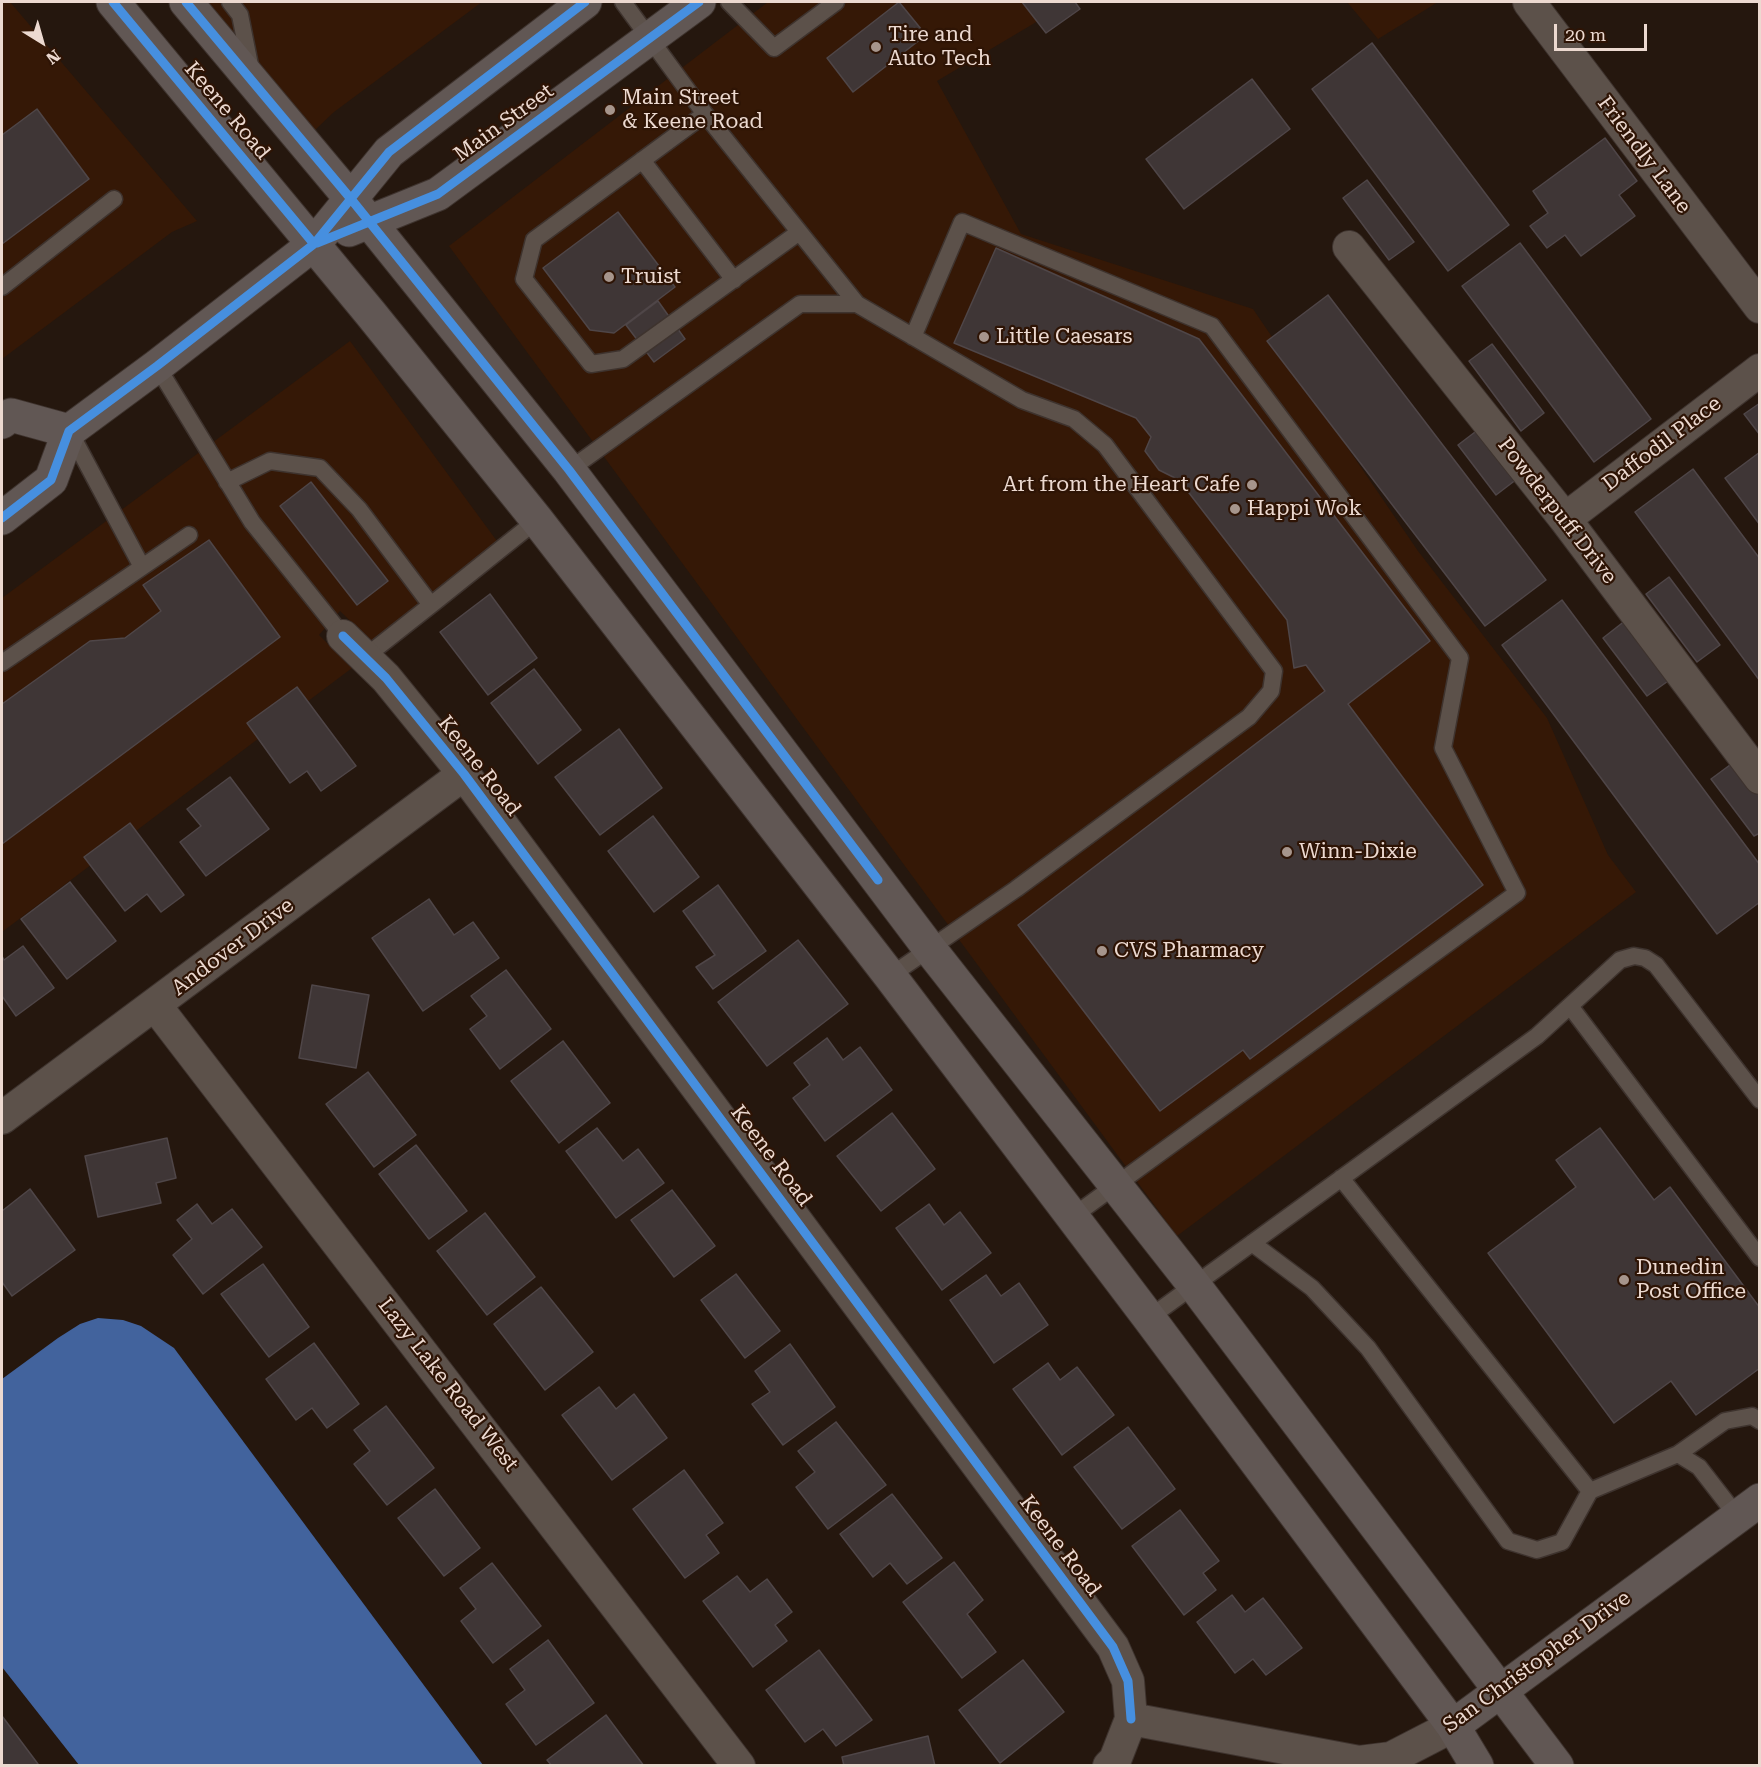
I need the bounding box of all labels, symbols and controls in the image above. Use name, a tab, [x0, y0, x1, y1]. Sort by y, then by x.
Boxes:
north arrow	[12, 12, 72, 72]
scale bar	[1557, 12, 1650, 50]
place label: Tire and Auto Tech	[888, 22, 991, 72]
text: 20 m	[1565, 24, 1606, 45]
marker: Tire and Auto Tech	[869, 40, 883, 54]
text: N	[42, 45, 64, 68]
street label: Keene Road	[179, 57, 275, 165]
street label: Main Street	[449, 78, 559, 168]
place label: Main Street & Keene Road	[622, 85, 763, 135]
street label: Friendly Lane	[1592, 91, 1696, 219]
marker: Main Street & Keene Road	[603, 103, 617, 117]
place label: Truist	[621, 264, 681, 290]
marker: Truist	[602, 270, 616, 284]
place label: Little Caesars	[996, 324, 1133, 350]
marker: Little Caesars	[977, 330, 991, 344]
street label: Daffodil Place	[1598, 391, 1726, 497]
street label: Powderpuff Drive	[1492, 433, 1622, 589]
place label: Art from the Heart Cafe	[1003, 472, 1240, 498]
marker: Art from the Heart Cafe	[1245, 478, 1259, 492]
place label: Happi Wok	[1247, 496, 1362, 522]
marker: Happi Wok	[1228, 502, 1242, 516]
street label: Keene Road	[432, 711, 526, 821]
place label: Winn-Dixie	[1299, 839, 1417, 865]
marker: Winn-Dixie	[1280, 845, 1294, 859]
street label: Andover Drive	[167, 893, 299, 1001]
place label: CVS Pharmacy	[1114, 938, 1264, 964]
marker: CVS Pharmacy	[1095, 944, 1109, 958]
street label: Keene Road	[725, 1100, 817, 1212]
place label: Dunedin Post Office	[1636, 1255, 1746, 1305]
marker: Dunedin Post Office	[1617, 1273, 1631, 1287]
street label: Lazy Lake Road West	[372, 1293, 524, 1477]
street label: Keene Road	[1014, 1490, 1106, 1602]
street label: San Christopher Drive	[1438, 1586, 1636, 1738]

